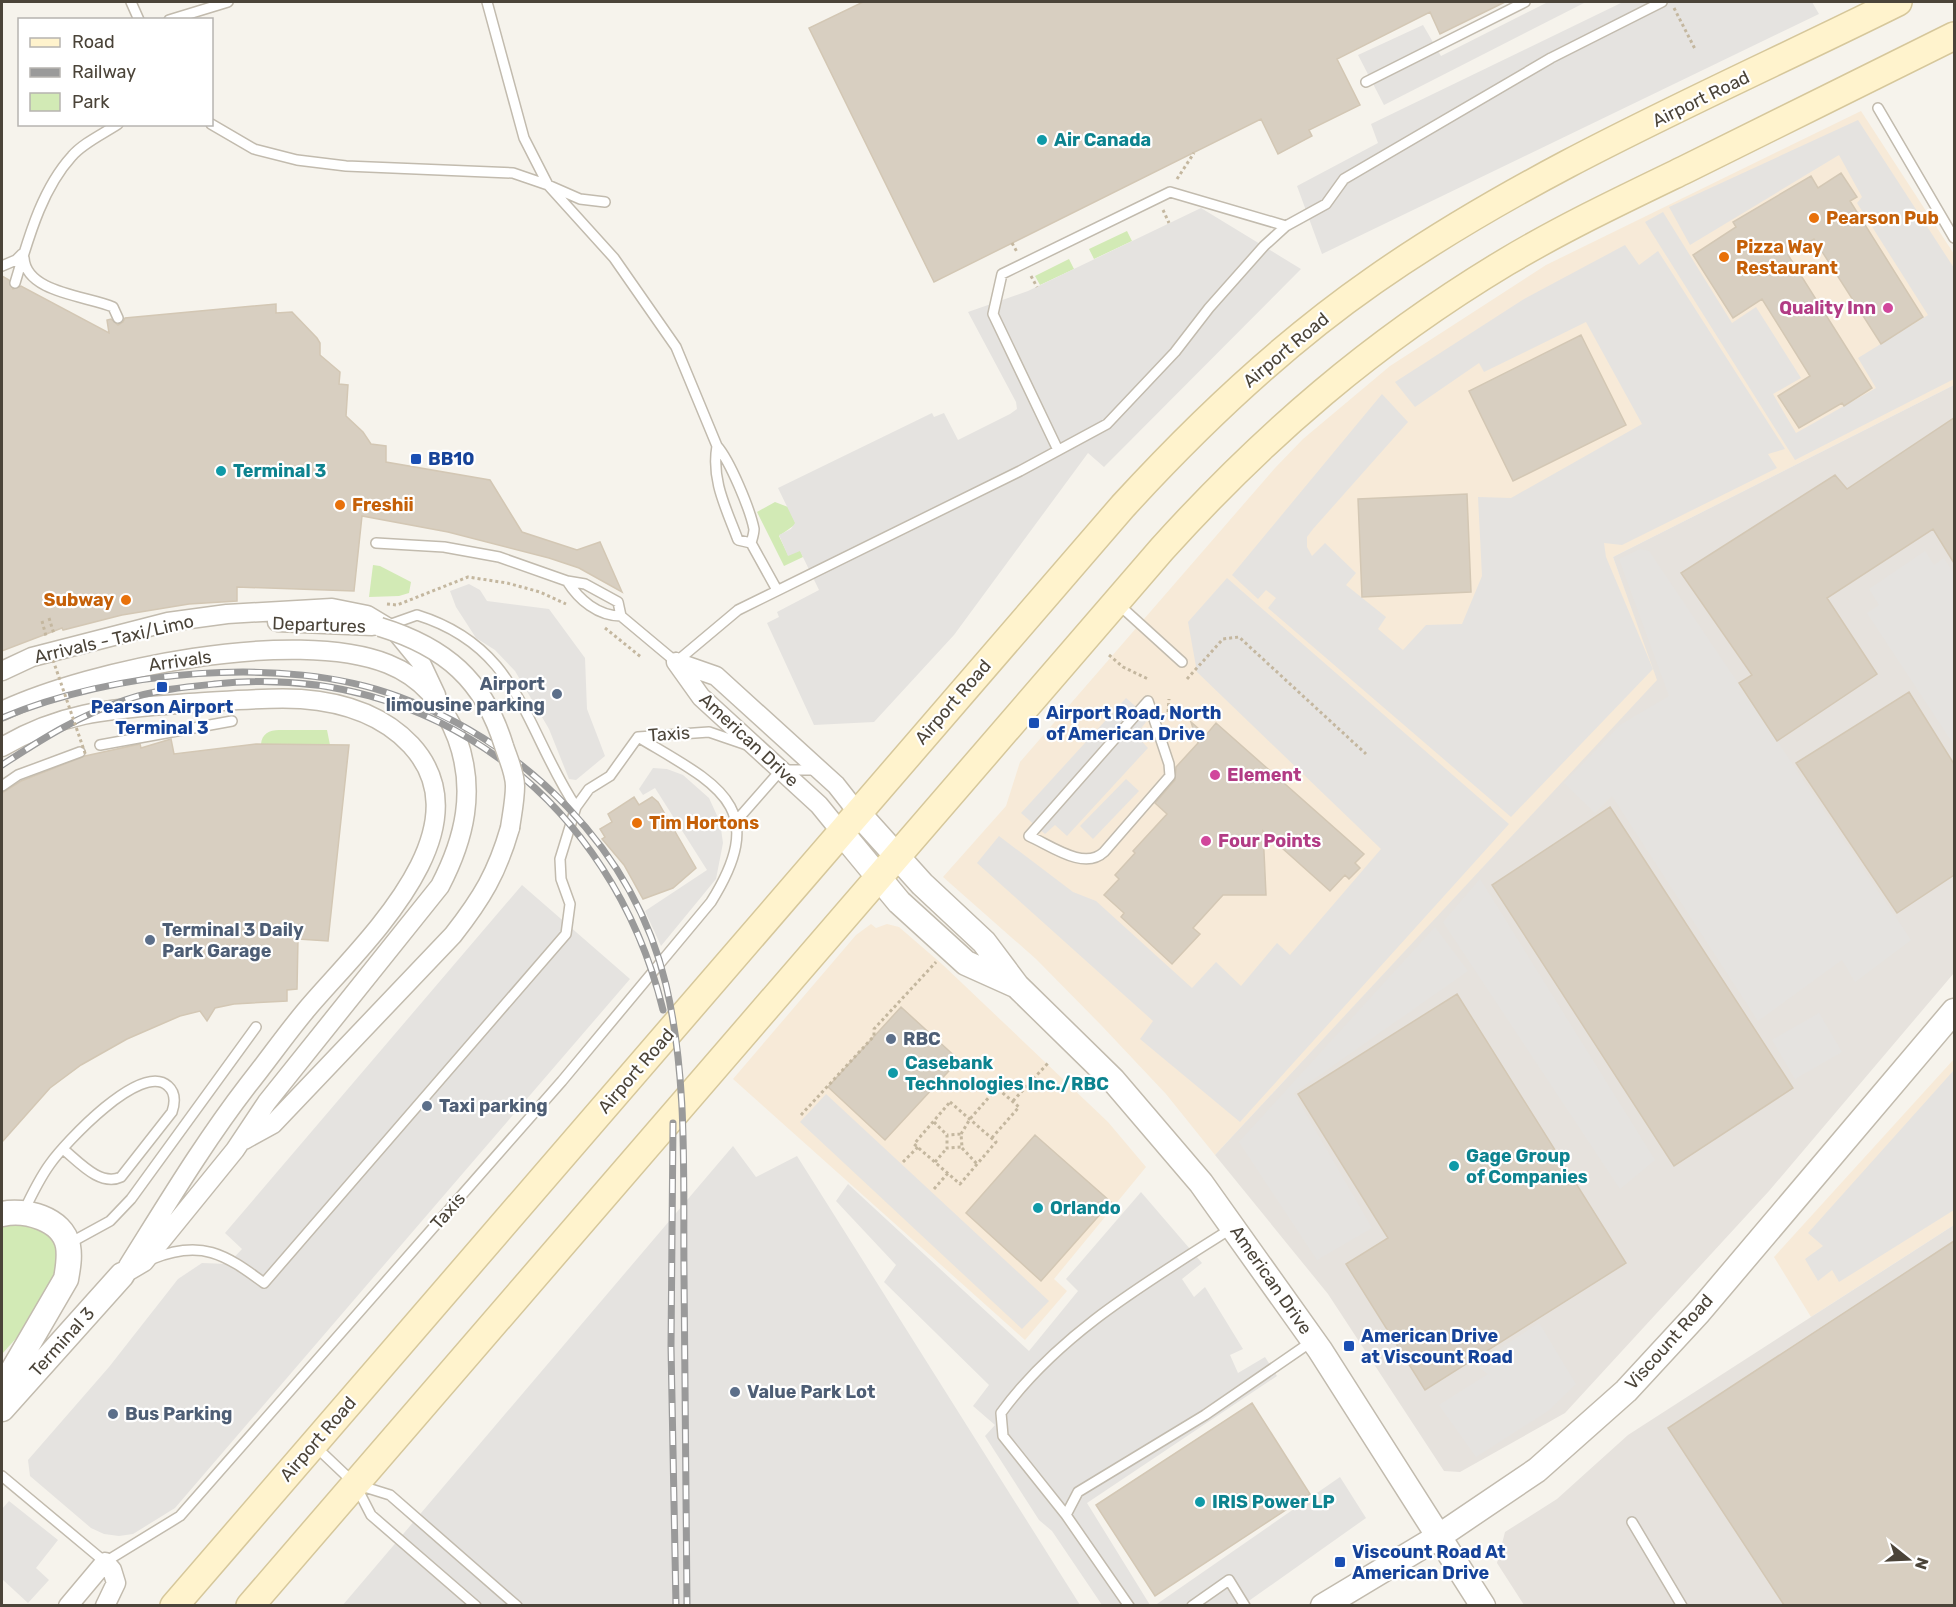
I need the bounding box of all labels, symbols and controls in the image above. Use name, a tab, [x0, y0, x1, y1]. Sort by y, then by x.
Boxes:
legend	[18, 18, 213, 126]
text: Road	[72, 31, 115, 53]
text: Railway	[72, 61, 136, 83]
street label: Airport Road	[1649, 66, 1753, 132]
text: Park	[72, 91, 110, 113]
place label: Air Canada	[1054, 129, 1151, 151]
marker: Air Canada	[1035, 133, 1049, 147]
place label: Pearson Pub	[1826, 207, 1939, 229]
marker: Pearson Pub	[1807, 211, 1821, 225]
place label: Pizza Way Restaurant	[1736, 236, 1838, 279]
marker: Pizza Way Restaurant	[1717, 250, 1731, 264]
place label: Quality Inn	[1779, 297, 1876, 319]
marker: Quality Inn	[1881, 301, 1895, 315]
street label: Airport Road	[1239, 308, 1333, 392]
place label: BB10	[428, 448, 475, 470]
marker: BB10	[409, 452, 423, 466]
place label: Terminal 3	[233, 460, 326, 482]
marker: Terminal 3	[214, 464, 228, 478]
place label: Freshii	[352, 494, 414, 516]
marker: Freshii	[333, 498, 347, 512]
place label: Subway	[44, 589, 114, 611]
marker: Subway	[119, 593, 133, 607]
street label: Arrivals - Taxi/Limo	[32, 610, 196, 668]
street label: Departures	[272, 612, 366, 638]
street label: Arrivals	[147, 646, 213, 676]
street label: Airport Road	[910, 655, 996, 749]
place label: Airport limousine parking	[386, 673, 545, 716]
marker: Pearson Airport Terminal 3	[155, 680, 169, 694]
marker: Airport limousine parking	[550, 687, 564, 701]
street label: American Drive	[695, 688, 803, 792]
place label: Pearson Airport Terminal 3	[91, 696, 233, 739]
place label: Airport Road, North of American Drive	[1046, 702, 1221, 745]
marker: Airport Road, North of American Drive	[1027, 716, 1041, 730]
street label: Taxis	[647, 722, 691, 746]
place label: Element	[1227, 764, 1301, 786]
marker: Element	[1208, 768, 1222, 782]
place label: Tim Hortons	[649, 812, 759, 834]
marker: Tim Hortons	[630, 816, 644, 830]
place label: Four Points	[1218, 830, 1321, 852]
marker: Four Points	[1199, 834, 1213, 848]
place label: Terminal 3 Daily Park Garage	[162, 919, 304, 962]
marker: Terminal 3 Daily Park Garage	[143, 933, 157, 947]
street label: Airport Road	[593, 1024, 679, 1118]
place label: RBC	[903, 1028, 941, 1050]
marker: RBC	[884, 1032, 898, 1046]
place label: Casebank Technologies Inc./RBC	[905, 1052, 1109, 1095]
marker: Casebank Technologies Inc./RBC	[886, 1066, 900, 1080]
place label: Taxi parking	[439, 1095, 548, 1117]
marker: Taxi parking	[420, 1099, 434, 1113]
place label: Gage Group of Companies	[1466, 1145, 1588, 1188]
marker: Gage Group of Companies	[1447, 1159, 1461, 1173]
street label: Taxis	[426, 1188, 470, 1234]
place label: Orlando	[1050, 1197, 1121, 1219]
marker: Orlando	[1031, 1201, 1045, 1215]
street label: American Drive	[1225, 1221, 1317, 1339]
street label: Viscount Road	[1620, 1290, 1718, 1394]
street label: Terminal 3	[25, 1303, 99, 1381]
place label: American Drive at Viscount Road	[1361, 1325, 1513, 1368]
marker: American Drive at Viscount Road	[1342, 1339, 1356, 1353]
place label: Value Park Lot	[747, 1381, 875, 1403]
marker: Value Park Lot	[728, 1385, 742, 1399]
street label: Airport Road	[275, 1392, 361, 1486]
place label: Bus Parking	[125, 1403, 232, 1425]
marker: Bus Parking	[106, 1407, 120, 1421]
place label: IRIS Power LP	[1212, 1491, 1335, 1513]
marker: IRIS Power LP	[1193, 1495, 1207, 1509]
north arrow	[1878, 1529, 1938, 1589]
place label: Viscount Road At American Drive	[1352, 1541, 1506, 1584]
marker: Viscount Road At American Drive	[1333, 1555, 1347, 1569]
text: N	[1911, 1555, 1933, 1572]

